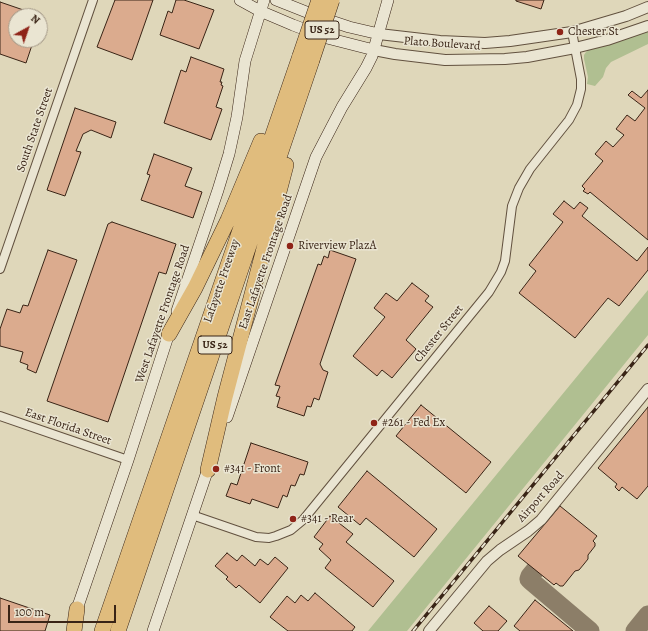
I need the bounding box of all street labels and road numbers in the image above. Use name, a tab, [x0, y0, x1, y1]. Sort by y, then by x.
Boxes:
road number: US 52	[305, 21, 339, 39]
street label: Plato Boulevard	[403, 34, 481, 54]
street label: South State Street	[14, 86, 56, 174]
street label: East Lafayette Frontage Road	[236, 193, 296, 331]
street label: Lafayette Freeway	[201, 237, 243, 325]
street label: West Lafayette Frontage Road	[133, 243, 193, 385]
street label: Chester Street	[411, 302, 467, 366]
road number: US 52	[198, 336, 232, 354]
street label: East Florida Street	[23, 405, 113, 449]
street label: Airport Road	[515, 469, 567, 525]

